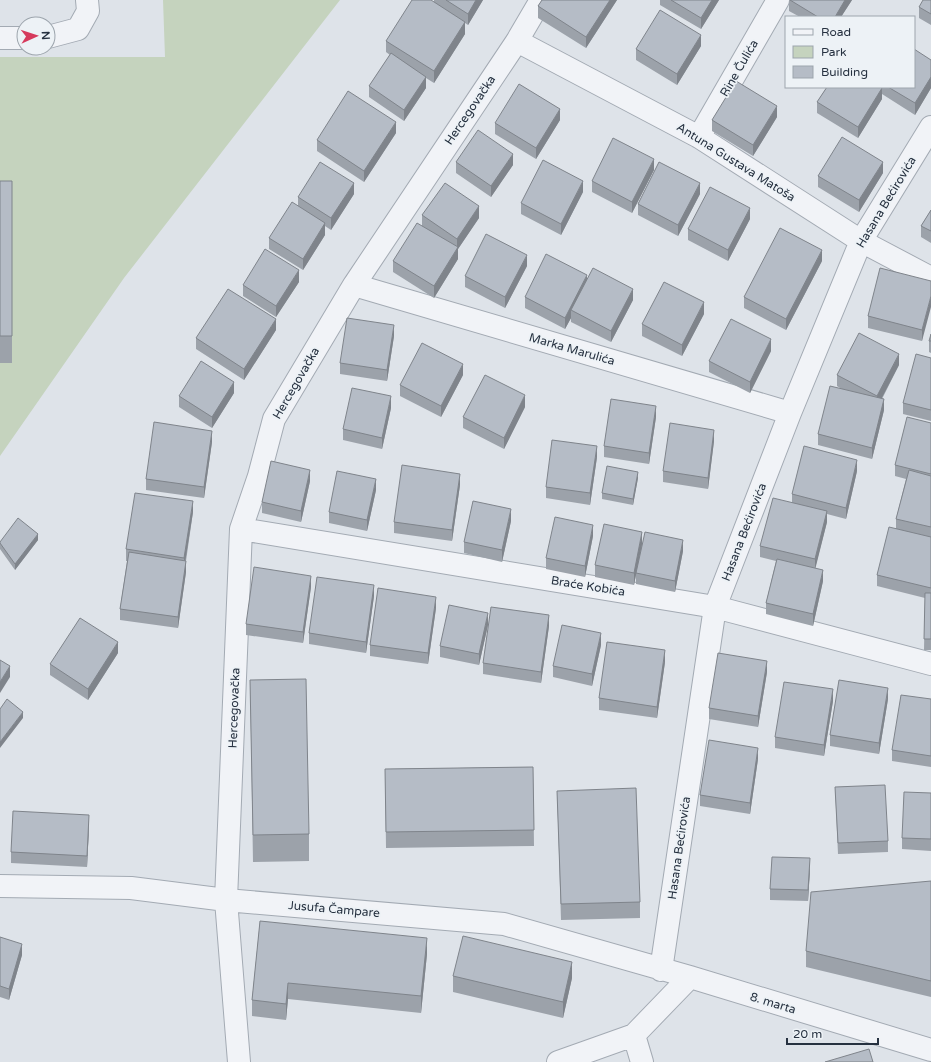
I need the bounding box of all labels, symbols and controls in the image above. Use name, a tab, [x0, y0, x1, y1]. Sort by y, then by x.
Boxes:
north arrow	[16, 16, 56, 56]
legend	[785, 16, 915, 88]
text: Road	[821, 25, 851, 39]
text: N	[39, 31, 52, 40]
street label: Rine Čulića	[717, 37, 761, 99]
text: Park	[821, 45, 847, 59]
text: Building	[821, 65, 868, 79]
street label: Hercegovačka	[442, 73, 498, 147]
street label: Antuna Gustava Matoša	[674, 120, 798, 204]
street label: Hasana Bećirovića	[853, 154, 919, 250]
street label: Marka Marulića	[527, 330, 617, 368]
street label: Hercegovačka	[270, 345, 322, 421]
street label: Hasana Bećirovića	[719, 481, 769, 583]
street label: Braće Kobića	[550, 573, 626, 599]
street label: Hercegovačka	[226, 667, 242, 749]
street label: Hasana Bećirovića	[665, 796, 693, 900]
street label: Jusufa Čampare	[288, 898, 381, 920]
street label: 8. marta	[748, 989, 798, 1017]
scale bar	[787, 1020, 878, 1046]
text: 20 m	[793, 1027, 822, 1041]

